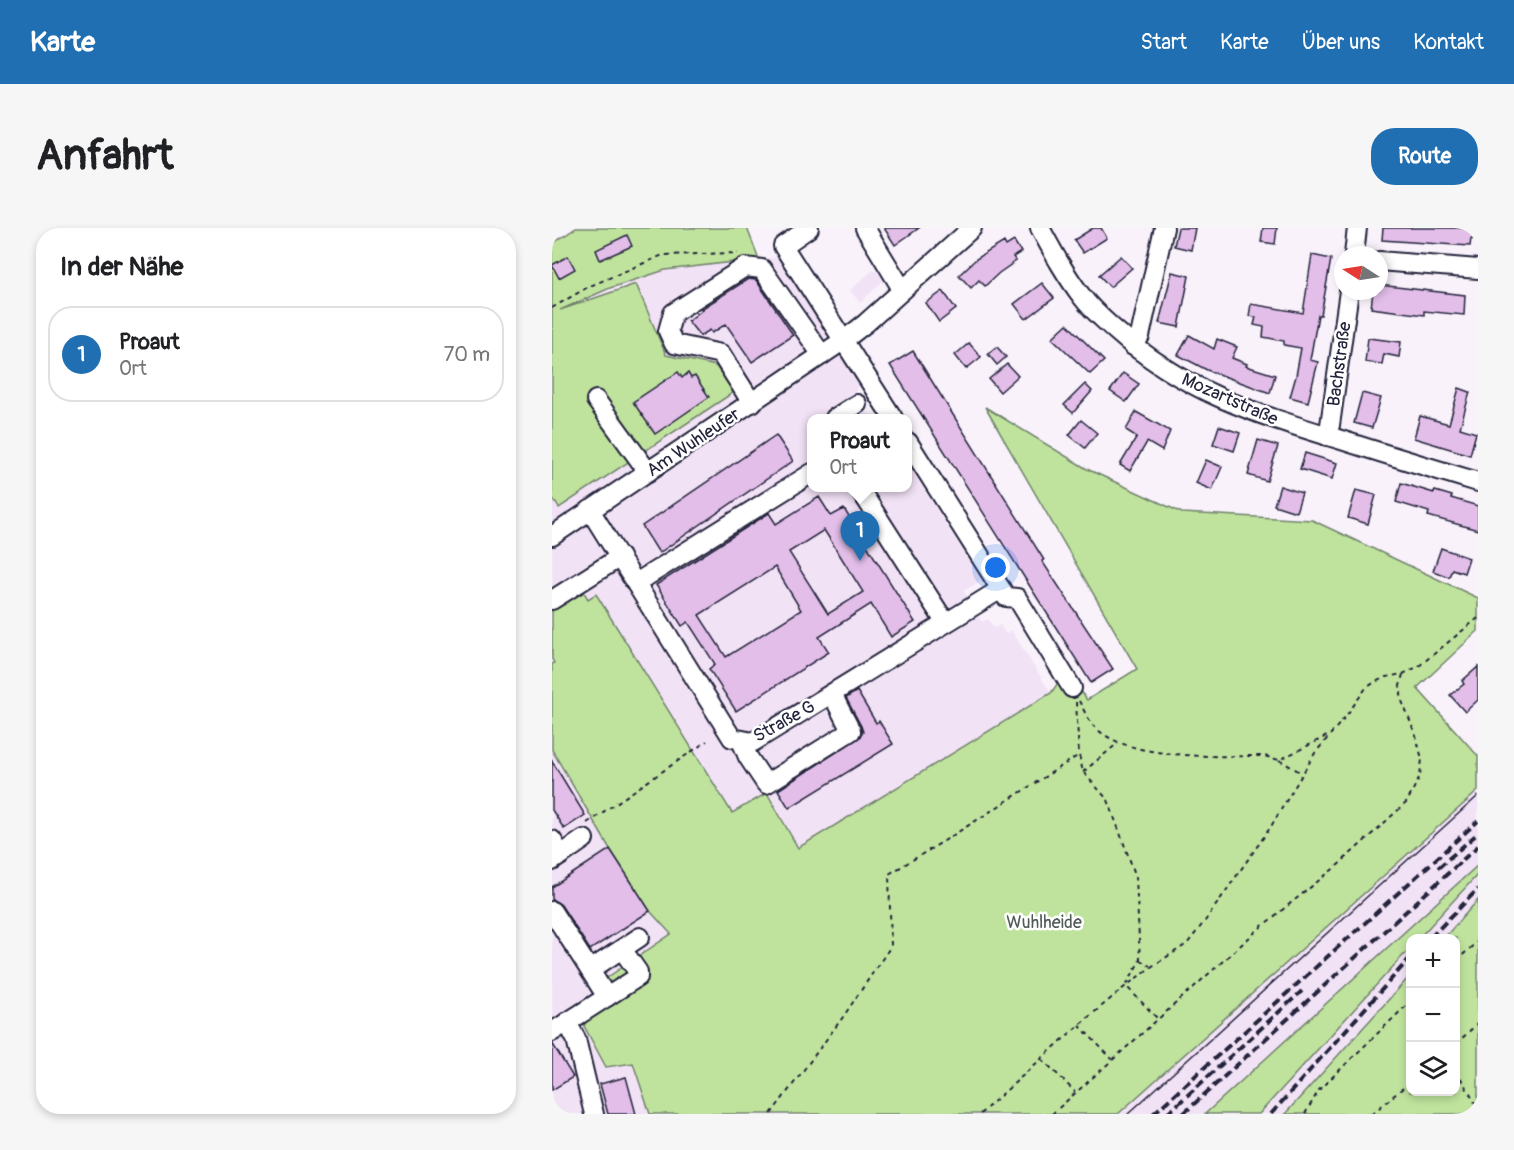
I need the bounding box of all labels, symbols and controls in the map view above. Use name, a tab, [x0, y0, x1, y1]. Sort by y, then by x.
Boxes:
text: Karte	[30, 25, 95, 60]
text: Start	[1141, 29, 1187, 56]
text: Karte	[1220, 29, 1269, 56]
text: Über uns	[1302, 29, 1380, 56]
text: Kontakt	[1413, 29, 1484, 56]
button: Route	[1371, 128, 1478, 185]
text: Anfahrt	[36, 130, 174, 182]
north arrow	[1334, 246, 1388, 300]
text: In der Nähe	[60, 251, 183, 283]
street label: Bachstraße	[1322, 320, 1357, 408]
text: Proaut	[119, 328, 180, 356]
text: 1	[78, 342, 85, 367]
text: 70 m	[444, 342, 490, 367]
text: Ort	[119, 356, 147, 381]
street label: Mozartstraße	[1178, 368, 1282, 431]
street label: Am Wuhleufer	[642, 402, 745, 482]
popup	[807, 414, 912, 492]
text: Proaut	[829, 427, 890, 455]
text: Ort	[829, 455, 857, 480]
pin: 1	[840, 512, 880, 561]
your location	[981, 553, 1010, 582]
street label: Straße G	[749, 695, 819, 748]
park label: Wuhlheide	[1006, 911, 1082, 934]
map controls	[1406, 934, 1460, 1096]
button: +	[1406, 934, 1460, 988]
button: −	[1406, 988, 1460, 1042]
button: layers	[1406, 1042, 1460, 1096]

